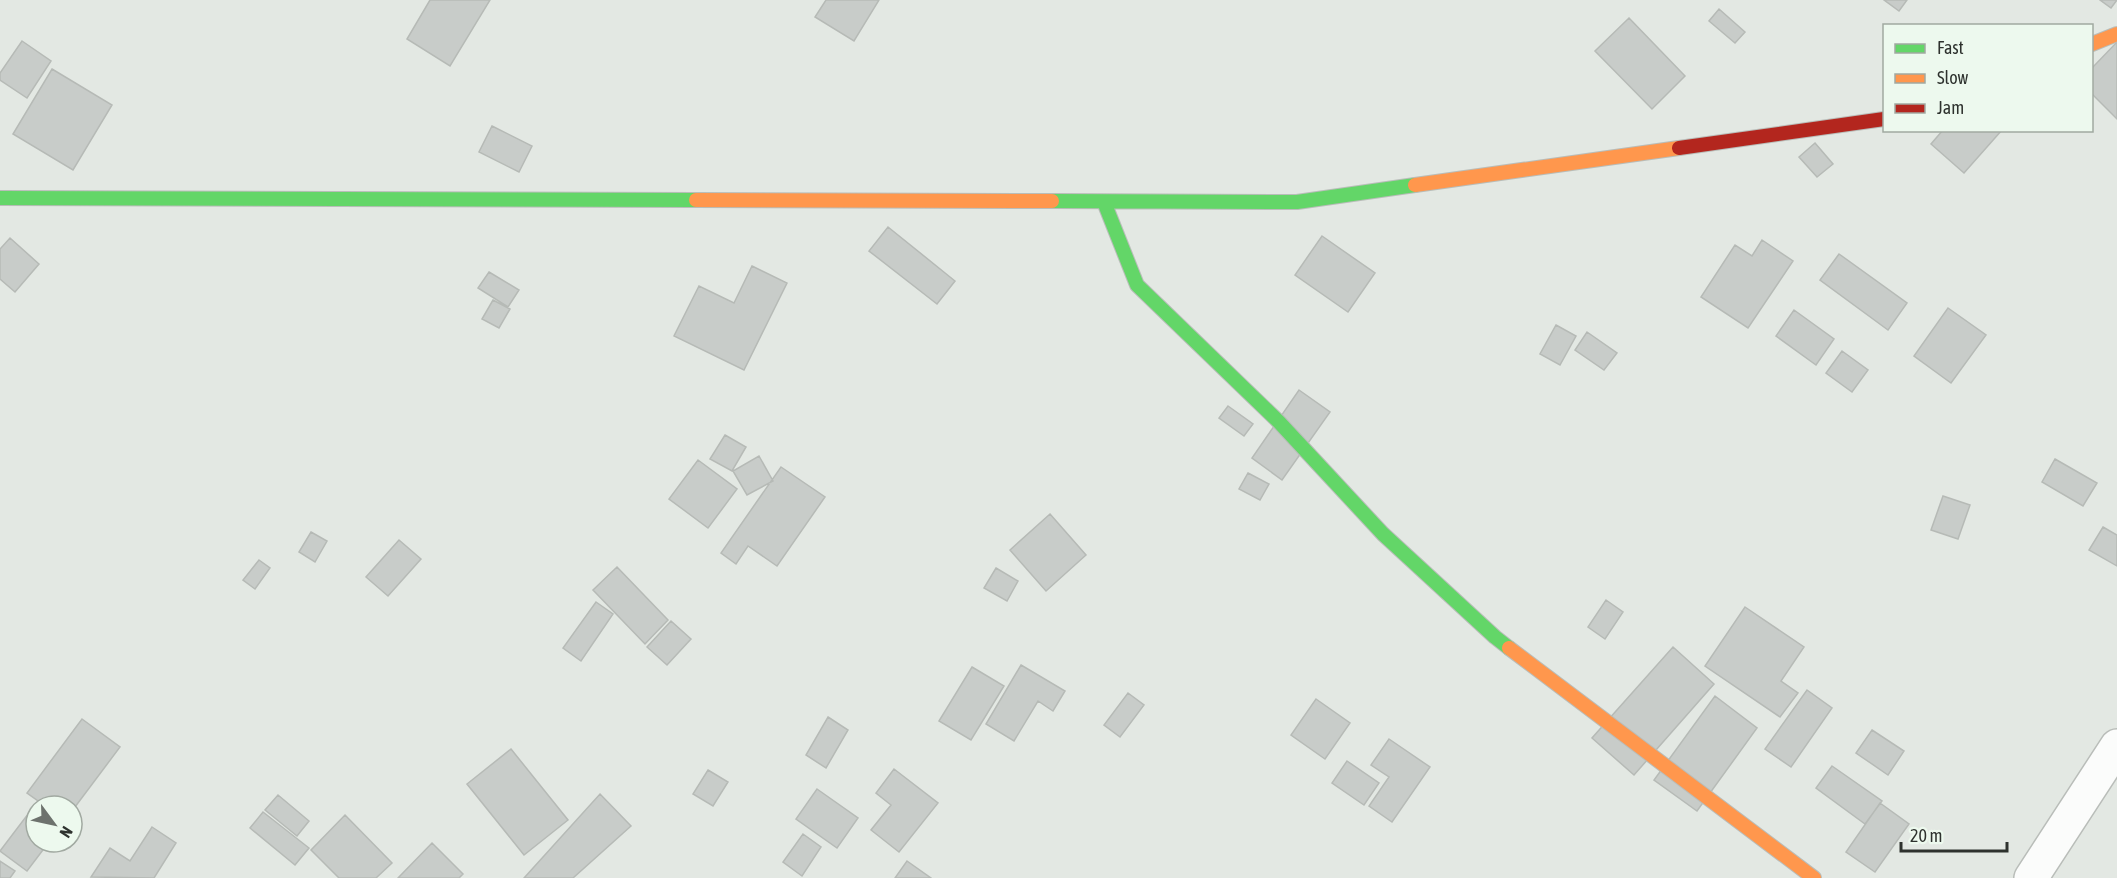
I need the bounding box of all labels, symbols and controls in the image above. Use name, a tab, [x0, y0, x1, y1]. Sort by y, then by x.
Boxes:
legend	[1883, 24, 2093, 132]
text: Fast	[1937, 37, 1964, 58]
text: Slow	[1937, 67, 1968, 88]
text: Jam	[1937, 97, 1964, 118]
north arrow	[24, 794, 84, 854]
scale bar	[1901, 815, 2008, 853]
text: N	[56, 823, 77, 841]
text: 20 m	[1910, 825, 1942, 846]

